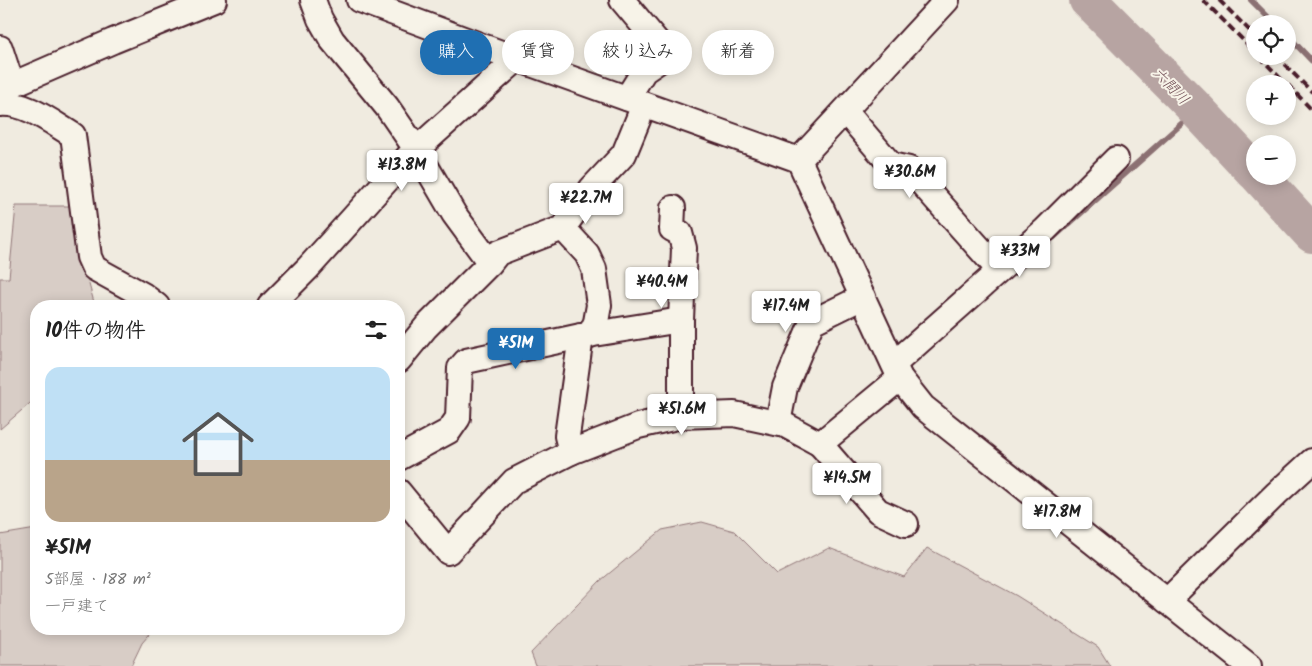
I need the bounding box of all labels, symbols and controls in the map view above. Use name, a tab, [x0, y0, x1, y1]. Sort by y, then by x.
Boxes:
map controls	[1246, 15, 1296, 185]
button: locate	[1246, 15, 1296, 65]
chip: 購入	[420, 30, 492, 75]
chip: 賃貸	[502, 30, 574, 75]
chip: 絞り込み	[584, 30, 692, 75]
chip: 新着	[702, 30, 774, 75]
water label: 六間川	[1146, 62, 1195, 111]
button: +	[1246, 75, 1296, 125]
button: −	[1246, 135, 1296, 185]
pin: ¥13.8M	[361, 150, 443, 192]
text: ¥13.8M	[378, 153, 426, 178]
pin: ¥30.6M	[869, 156, 951, 199]
text: ¥30.6M	[884, 160, 936, 185]
pin: ¥22.7M	[545, 182, 627, 225]
text: ¥22.7M	[560, 186, 612, 211]
pin: ¥33M	[990, 236, 1050, 278]
text: ¥33M	[1000, 239, 1040, 264]
pin: ¥40.4M	[621, 266, 703, 309]
text: ¥40.4M	[636, 270, 688, 295]
pin: ¥17.4M	[745, 290, 827, 333]
text: ¥17.4M	[763, 294, 809, 319]
text: 10件の物件	[45, 315, 146, 348]
icon: filters	[362, 316, 390, 344]
pin: ¥51M	[486, 328, 546, 370]
text: ¥51M	[499, 331, 533, 356]
pin: ¥51.6M	[641, 394, 723, 436]
text: ¥51.6M	[658, 397, 706, 422]
icon: home	[173, 399, 263, 489]
pin: ¥14.5M	[806, 462, 888, 505]
text: ¥14.5M	[823, 466, 871, 491]
pin: ¥17.8M	[1016, 496, 1098, 539]
text: ¥17.8M	[1033, 500, 1081, 525]
text: ¥51M	[45, 532, 91, 565]
text: 5部屋 · 188 m²	[45, 567, 151, 592]
text: 一戸建て	[45, 594, 109, 619]

